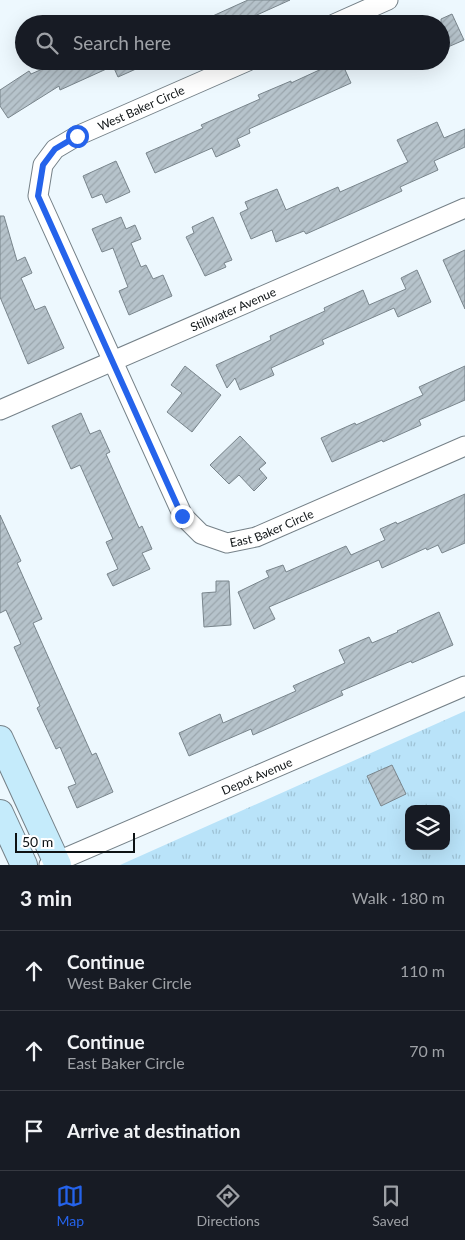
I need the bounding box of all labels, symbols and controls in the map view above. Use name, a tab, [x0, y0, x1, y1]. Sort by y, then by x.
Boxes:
search box	[15, 15, 450, 70]
icon: search	[33, 29, 61, 57]
text: Search here	[73, 31, 171, 54]
street label: West Baker Circle	[95, 82, 187, 134]
route start	[66, 125, 89, 148]
street label: Stillwater Avenue	[188, 284, 278, 334]
route end	[171, 505, 194, 528]
street label: East Baker Circle	[228, 506, 315, 550]
street label: Depot Avenue	[219, 754, 294, 798]
map controls	[405, 805, 450, 850]
button: layers	[405, 805, 450, 850]
scale bar	[15, 830, 135, 853]
text: 50 m	[22, 833, 53, 850]
text: 3 min	[20, 885, 72, 910]
text: Walk · 180 m	[352, 888, 445, 907]
text: Continue	[67, 950, 145, 973]
icon: ahead	[20, 957, 48, 985]
text: 110 m	[400, 961, 445, 980]
text: West Baker Circle	[67, 973, 192, 992]
text: Continue	[67, 1030, 145, 1053]
icon: ahead	[20, 1037, 48, 1065]
text: 70 m	[409, 1041, 445, 1060]
text: East Baker Circle	[67, 1053, 185, 1072]
icon: arrive	[20, 1117, 48, 1145]
text: Arrive at destination	[67, 1119, 240, 1142]
tab: Map	[56, 1182, 84, 1229]
tab: Directions	[197, 1182, 260, 1229]
tab: Saved	[372, 1182, 409, 1229]

